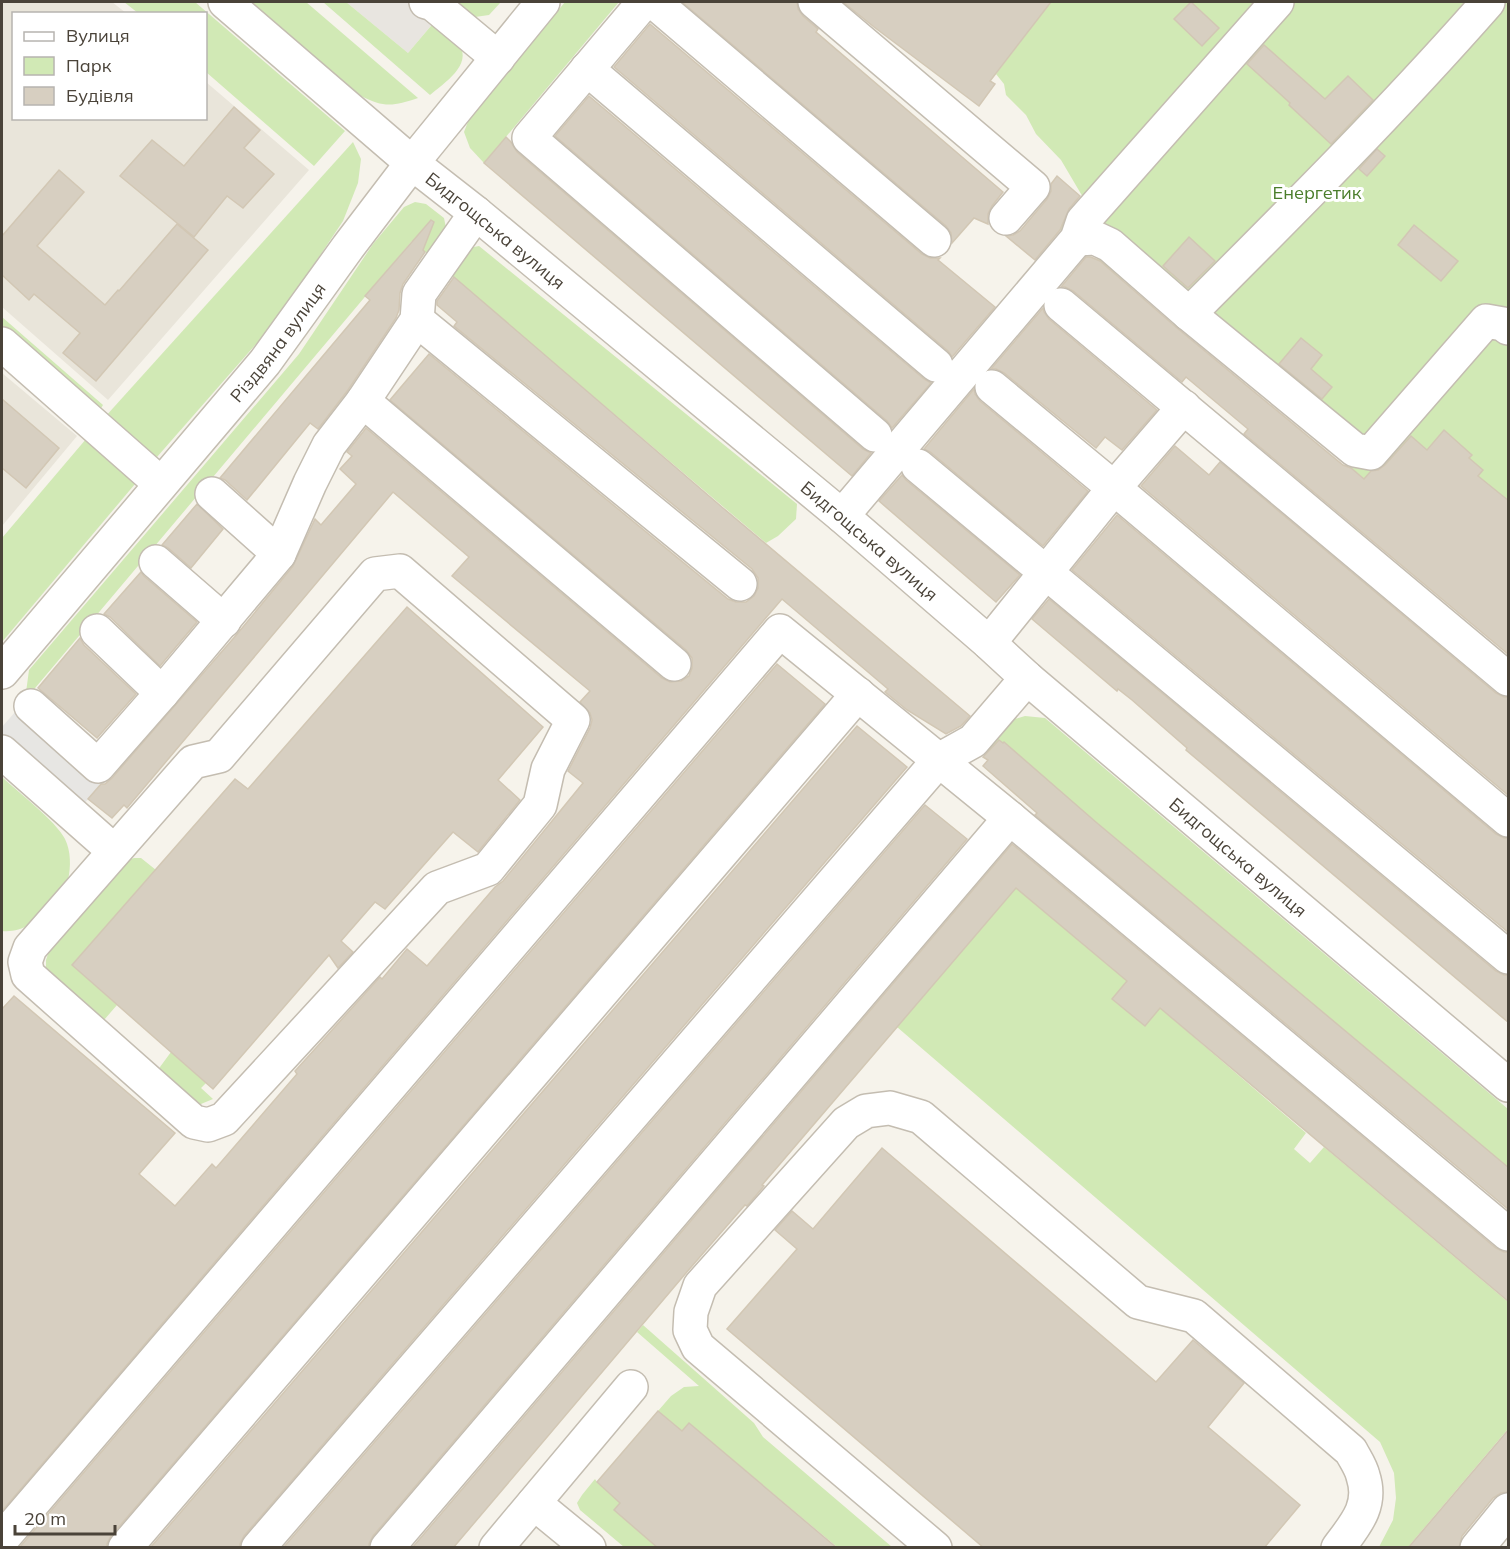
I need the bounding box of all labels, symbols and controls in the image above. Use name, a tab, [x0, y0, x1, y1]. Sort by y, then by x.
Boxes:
legend	[12, 12, 207, 120]
text: Вулиця	[66, 24, 130, 47]
text: Парк	[66, 54, 112, 77]
text: Будівля	[66, 84, 134, 107]
street label: Бидгощська вулиця	[421, 167, 570, 294]
park label: Енергетик	[1273, 181, 1362, 204]
street label: Різдвяна вулиця	[225, 278, 330, 407]
street label: Бидгощська вулиця	[796, 475, 943, 605]
street label: Бидгощська вулиця	[1165, 792, 1312, 922]
scale bar	[15, 1498, 116, 1536]
text: 20 m	[24, 1507, 66, 1530]

